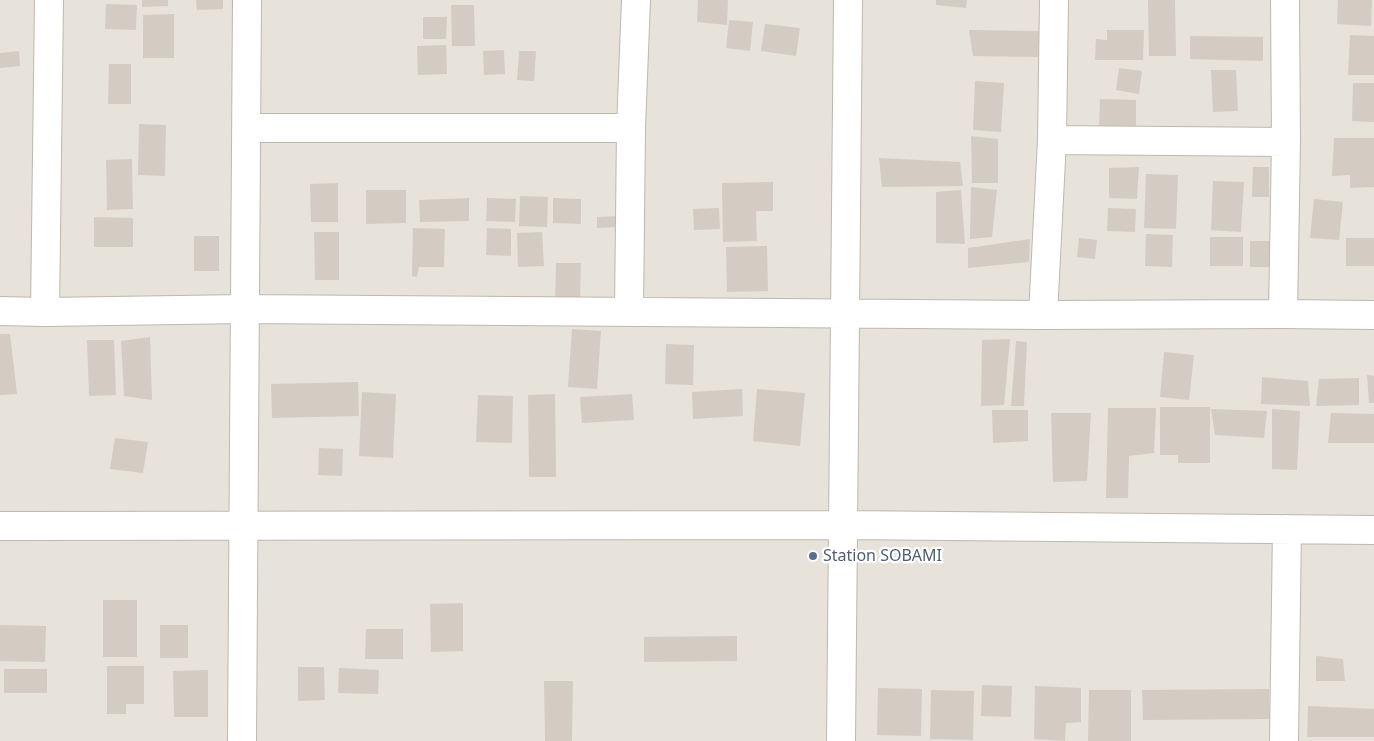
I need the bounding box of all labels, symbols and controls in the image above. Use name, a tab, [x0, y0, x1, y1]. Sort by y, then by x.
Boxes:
place label: Station SOBAMI	[823, 546, 942, 566]
marker: Station SOBAMI	[807, 550, 819, 562]

